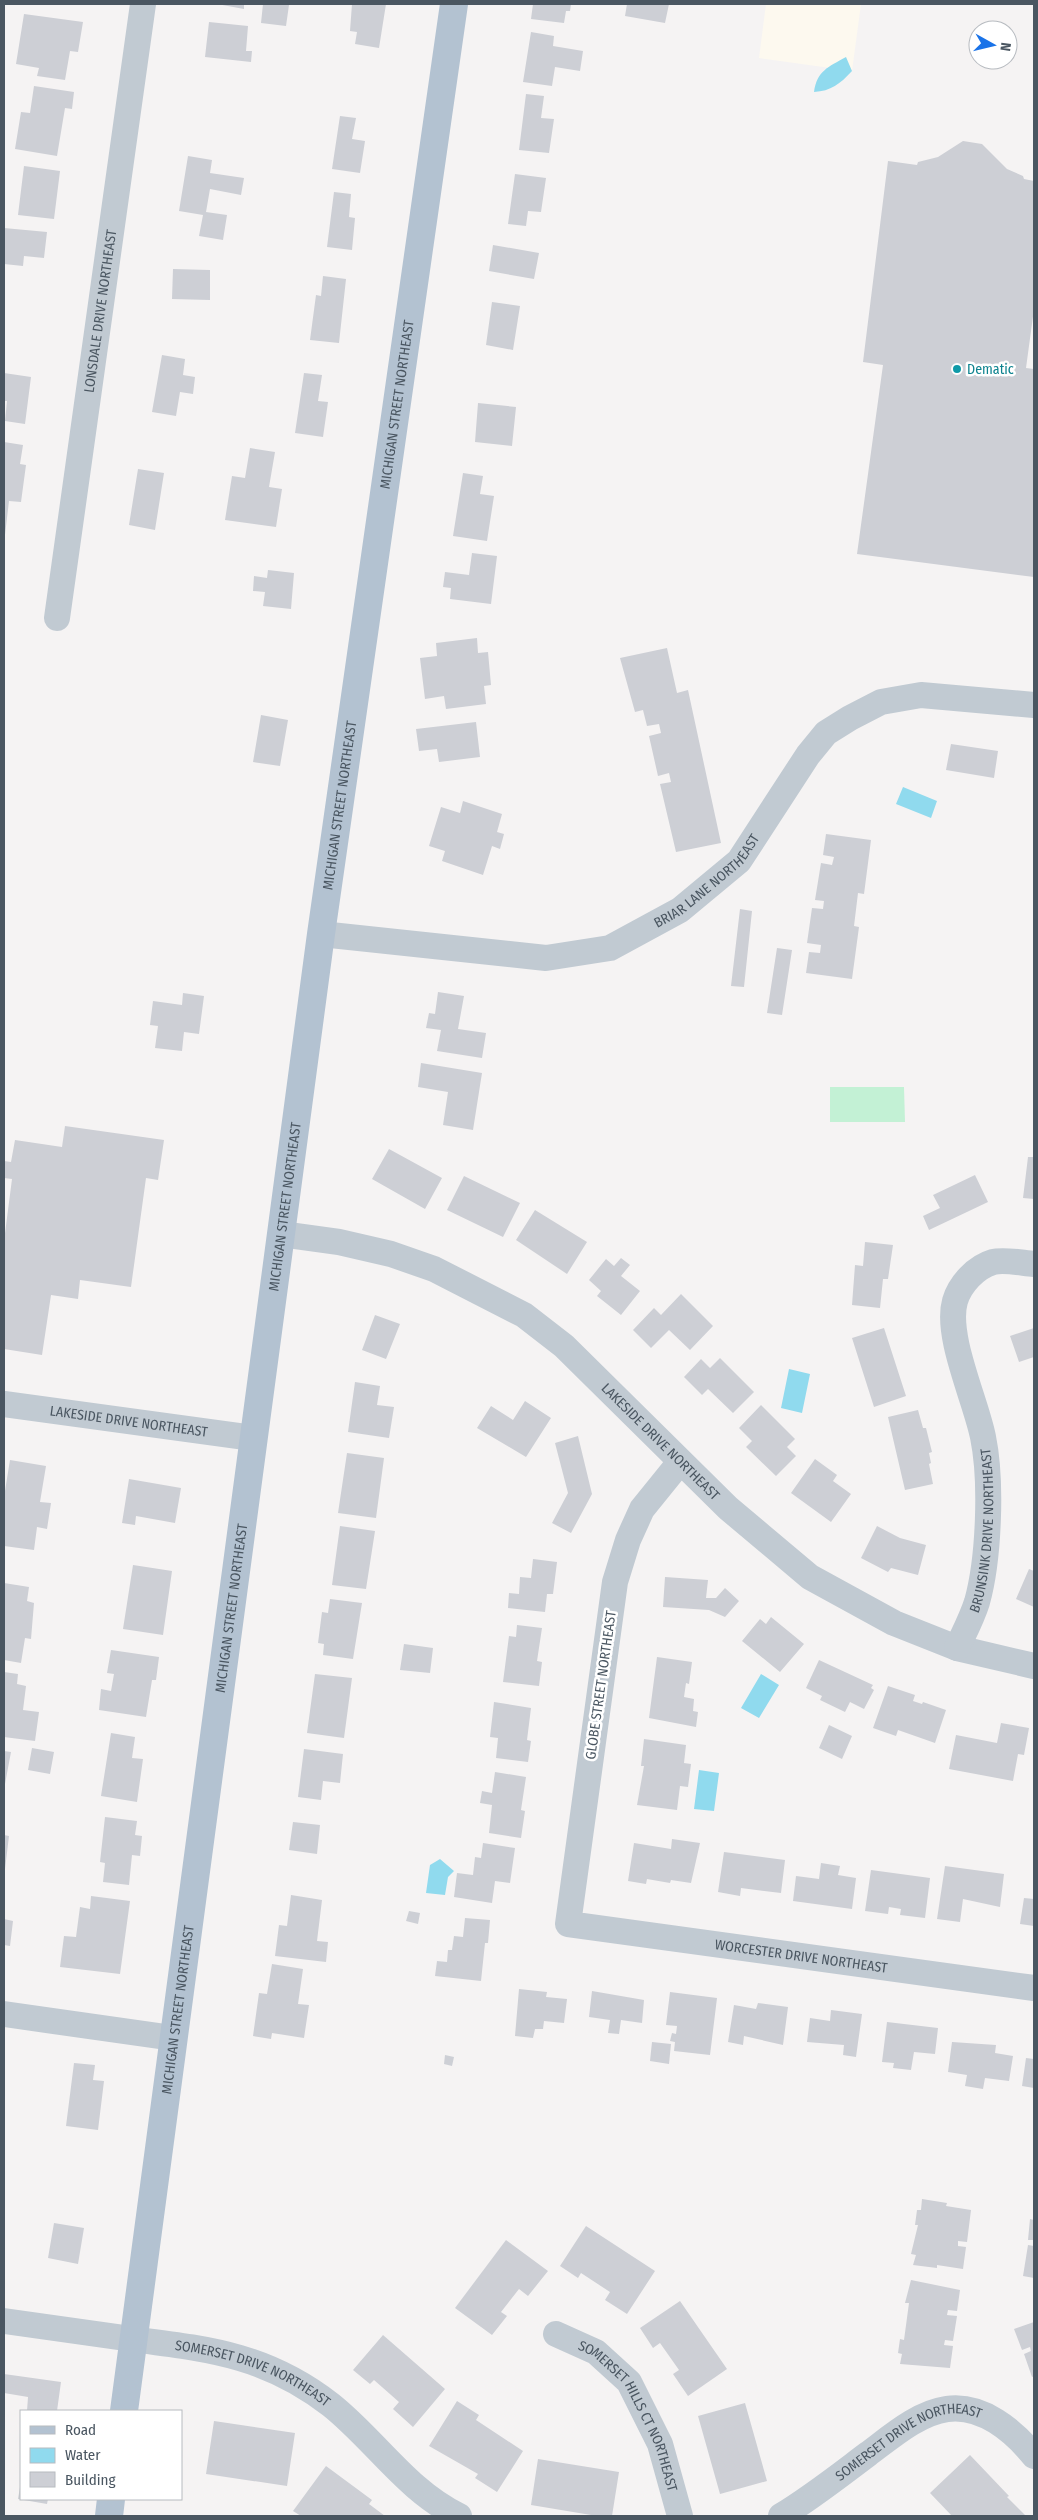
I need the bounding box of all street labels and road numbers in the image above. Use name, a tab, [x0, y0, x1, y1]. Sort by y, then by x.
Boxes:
street label: LONSDALE DRIVE NORTHEAST	[80, 228, 120, 394]
street label: MICHIGAN STREET NORTHEAST	[376, 318, 417, 490]
street label: MICHIGAN STREET NORTHEAST	[319, 719, 360, 891]
street label: BRIAR LANE NORTHEAST	[651, 830, 763, 931]
street label: MICHIGAN STREET NORTHEAST	[265, 1121, 304, 1292]
street label: LAKESIDE DRIVE NORTHEAST	[598, 1379, 724, 1504]
street label: LAKESIDE DRIVE NORTHEAST	[49, 1402, 209, 1440]
street label: BRUNSINK DRIVE NORTHEAST	[966, 1447, 997, 1615]
street label: MICHIGAN STREET NORTHEAST	[211, 1522, 251, 1694]
street label: GLOBE STREET NORTHEAST	[582, 1609, 620, 1761]
street label: MICHIGAN STREET NORTHEAST	[158, 1923, 197, 2095]
street label: WORCESTER DRIVE NORTHEAST	[714, 1936, 889, 1976]
street label: SOMERSET DRIVE NORTHEAST	[174, 2336, 334, 2410]
street label: SOMERSET HILLS CT NORTHEAST	[576, 2337, 681, 2494]
street label: SOMERSET DRIVE NORTHEAST	[832, 2400, 985, 2484]

